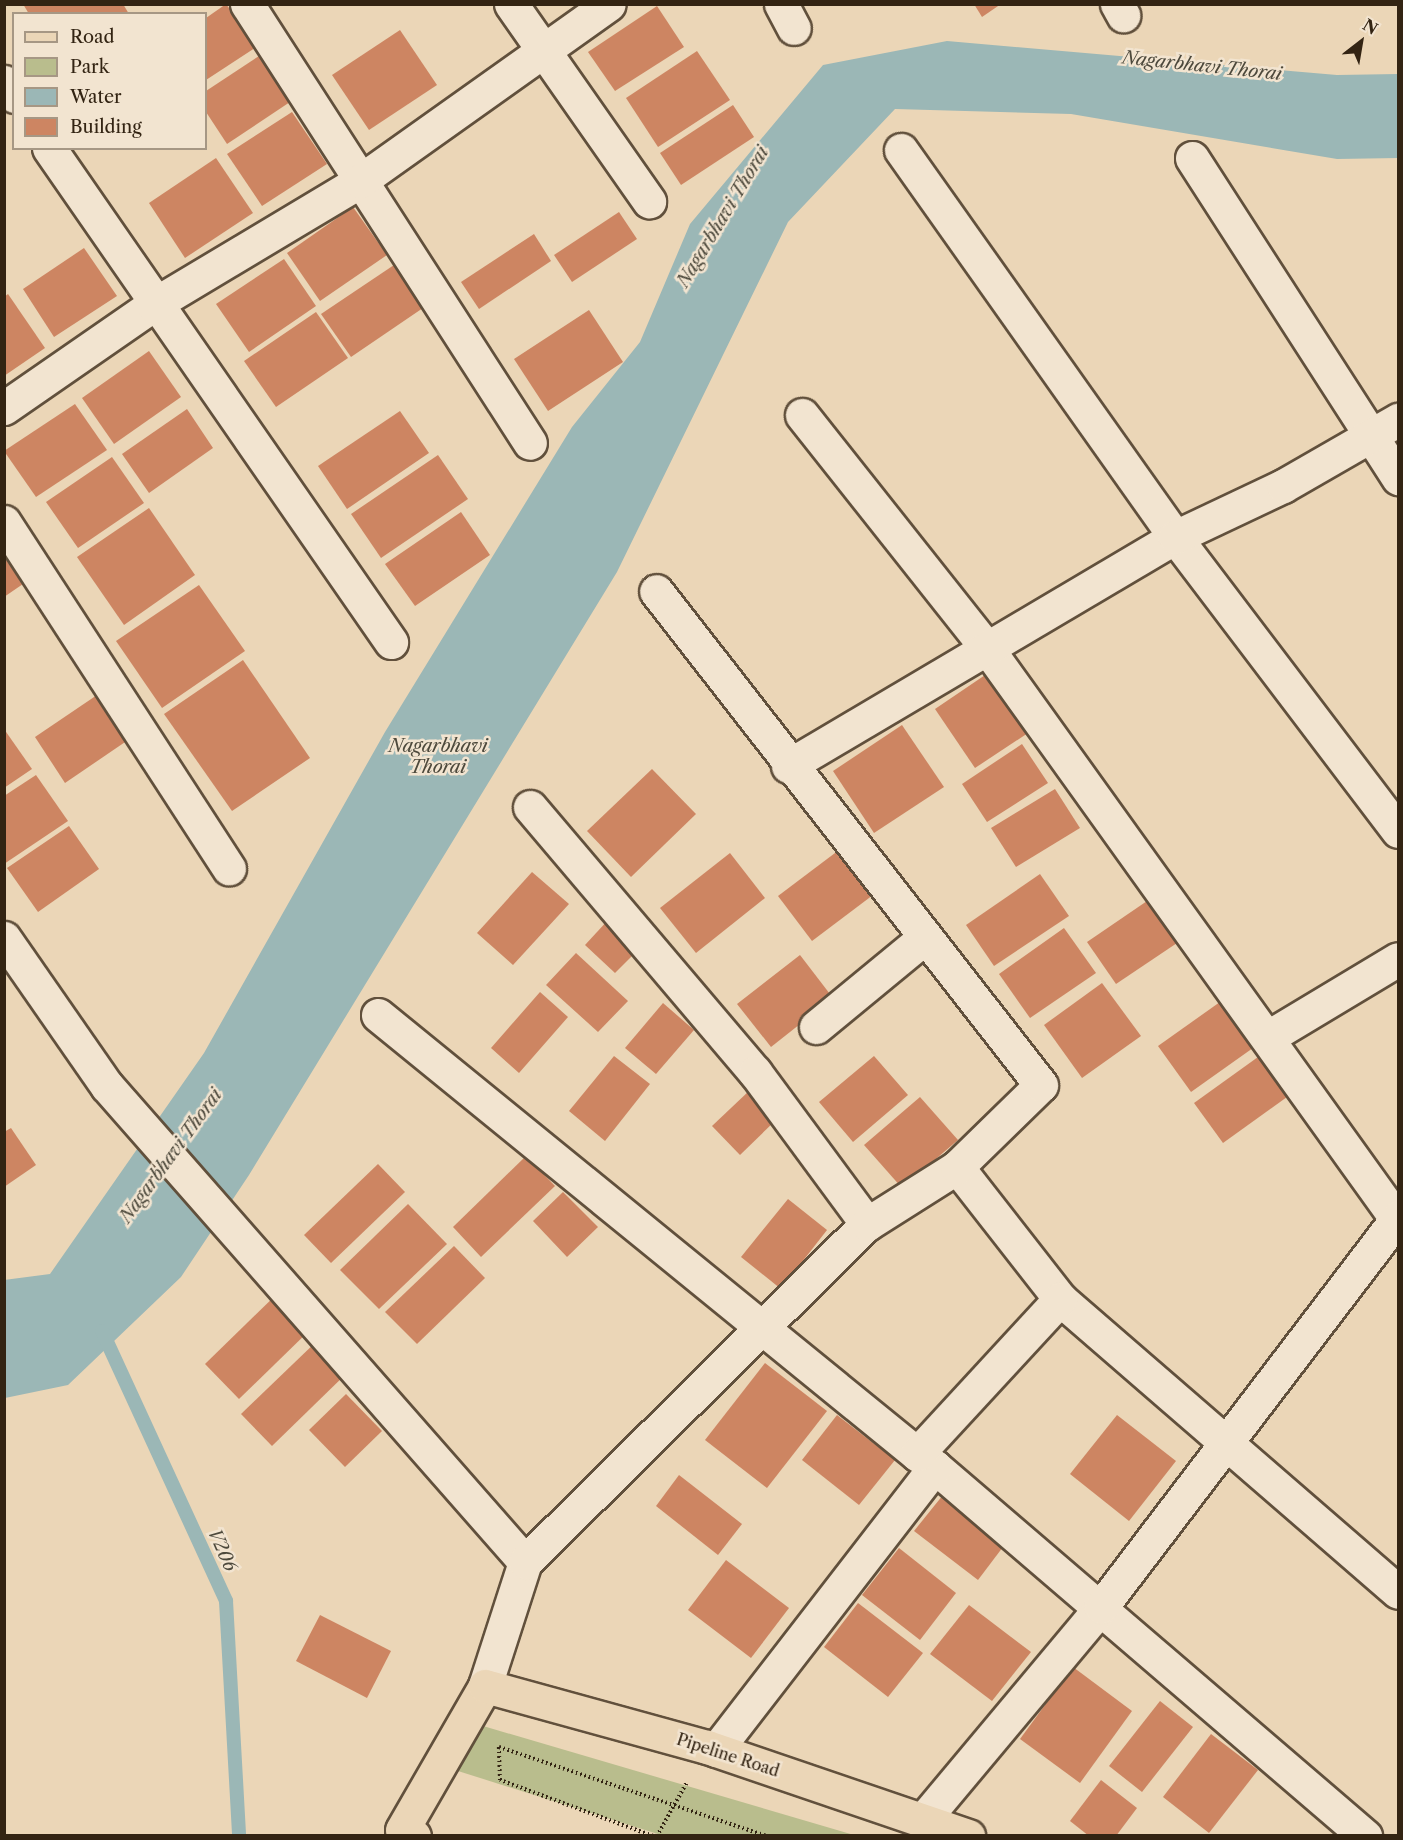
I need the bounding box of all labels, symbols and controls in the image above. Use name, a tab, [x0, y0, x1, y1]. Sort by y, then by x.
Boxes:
legend	[12, 12, 207, 150]
north arrow	[1331, 12, 1391, 72]
text: N	[1359, 14, 1381, 39]
text: Road	[70, 26, 115, 48]
water label: Nagarbhavi Thorai	[1121, 47, 1283, 85]
text: Park	[70, 56, 109, 78]
text: Water	[70, 86, 122, 108]
text: Building	[70, 116, 142, 138]
water label: Nagarbhavi Thorai	[672, 143, 774, 291]
water label: Nagarbhavi Thorai	[388, 736, 488, 778]
water label: Nagarbhavi Thorai	[115, 1085, 227, 1227]
water label: V206	[203, 1525, 241, 1575]
street label: Pipeline Road	[674, 1729, 782, 1781]

